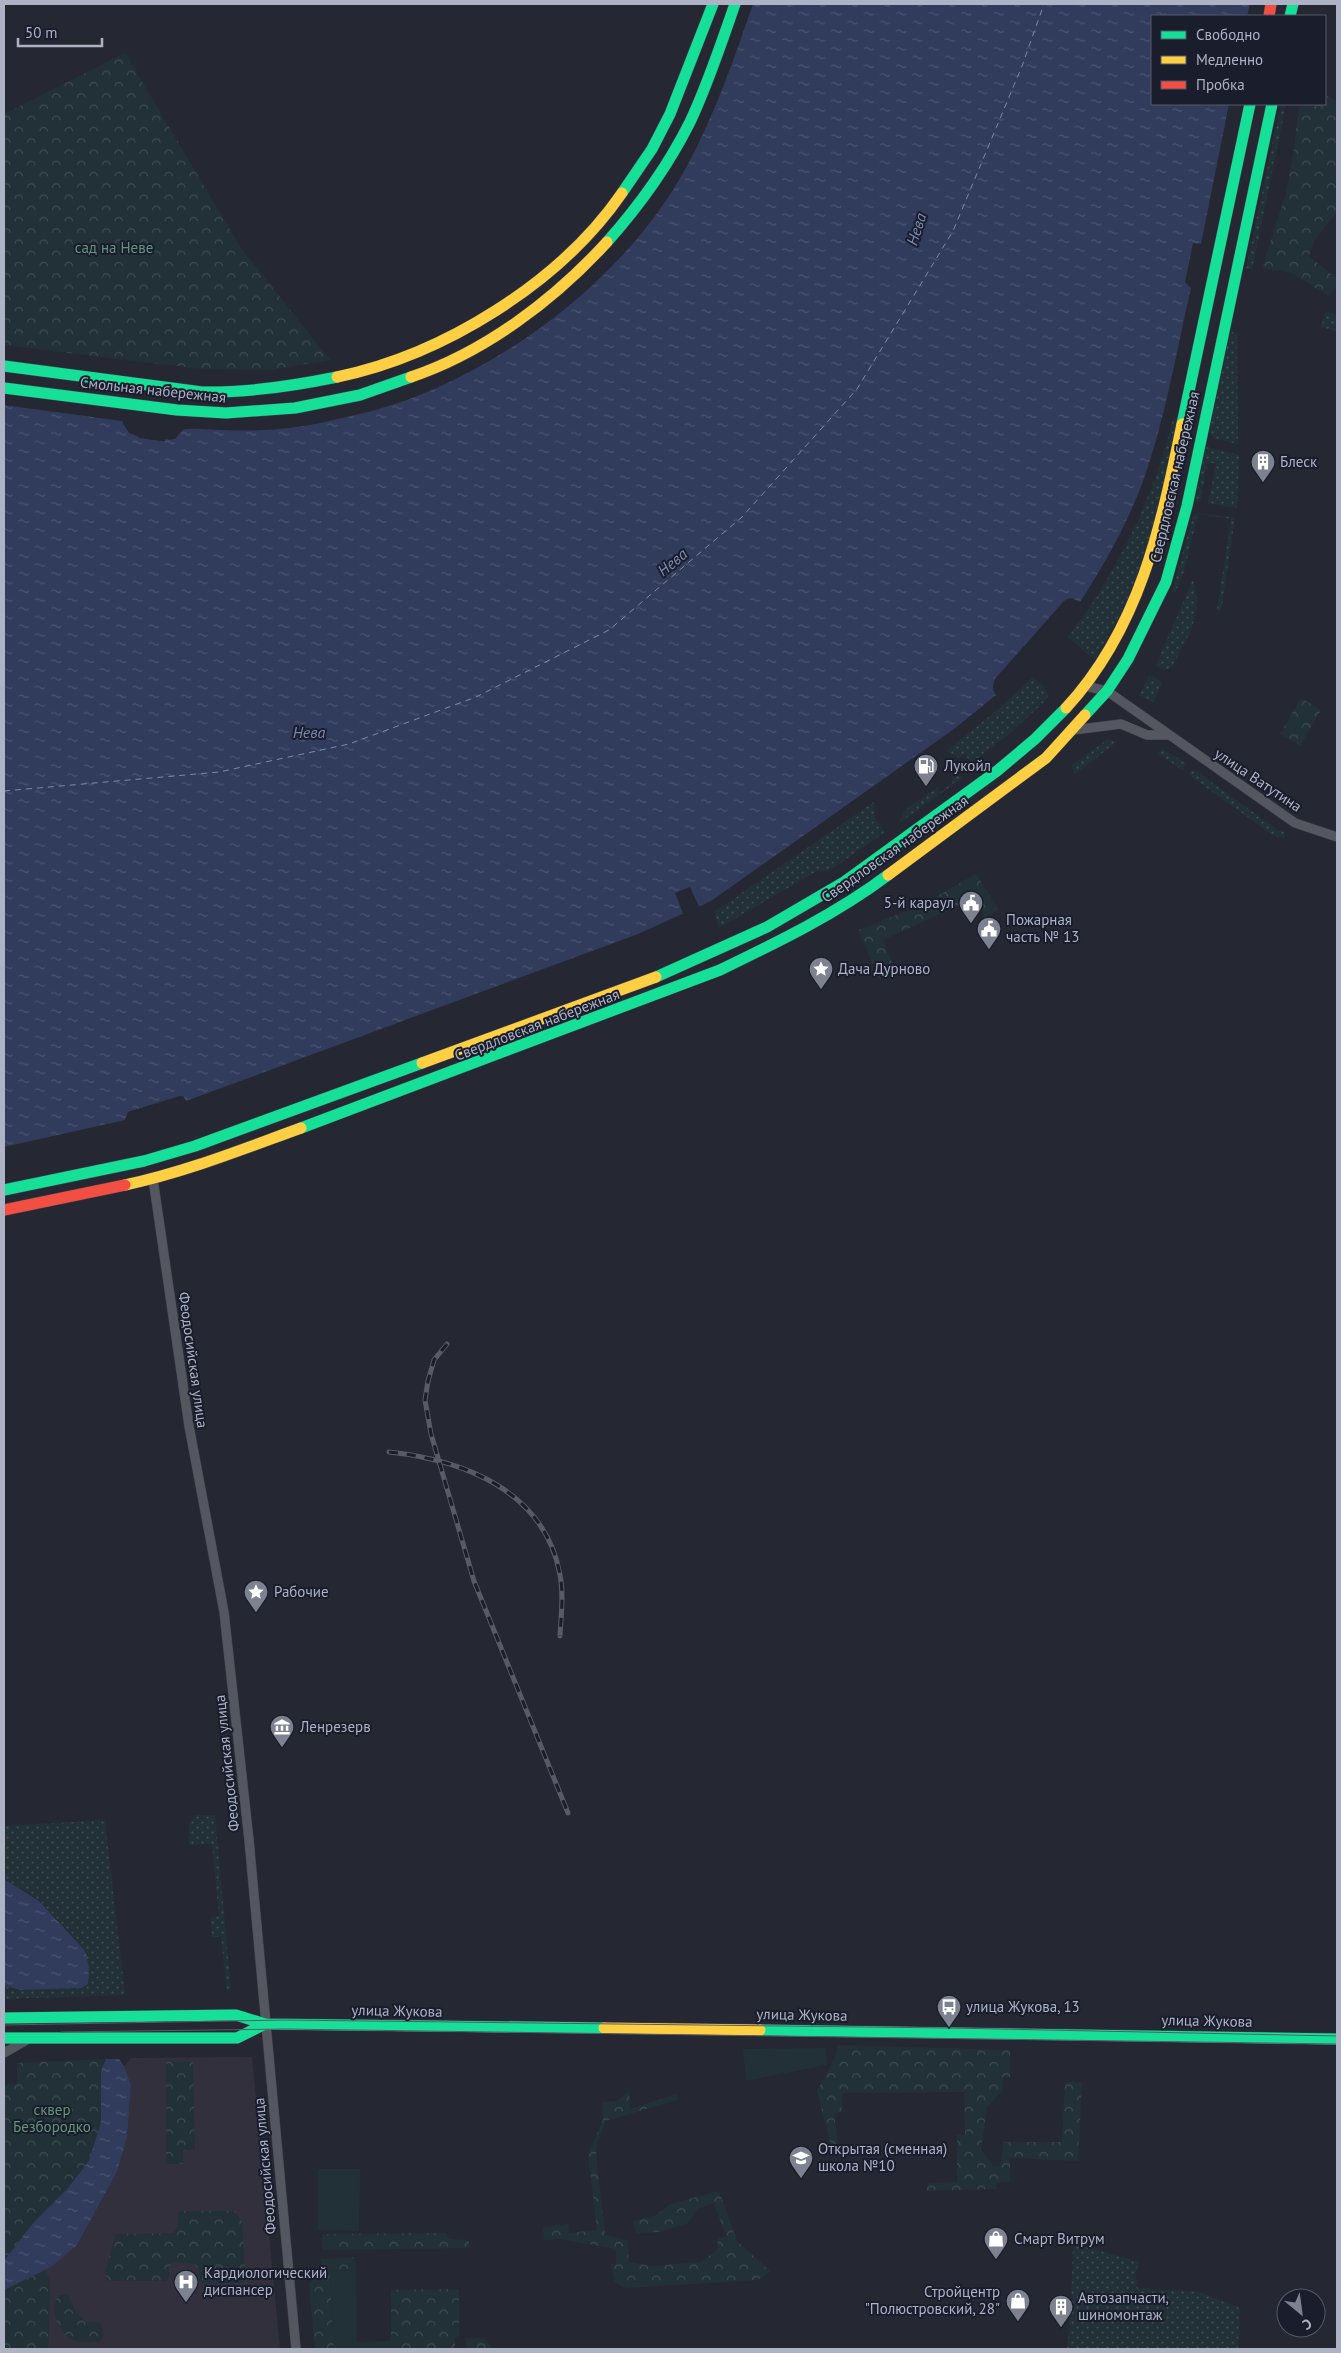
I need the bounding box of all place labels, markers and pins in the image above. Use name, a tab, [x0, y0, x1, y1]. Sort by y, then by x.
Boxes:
building icon: Блеск	[1250, 449, 1276, 483]
place label: Блеск	[1280, 452, 1318, 471]
fuel station icon: Лукойл	[913, 753, 939, 787]
place label: Лукойл	[943, 756, 991, 775]
public building icon: 5-й караул	[958, 890, 984, 924]
place label: 5-й караул	[884, 893, 954, 912]
place label: Пожарная часть № 13	[1006, 910, 1079, 946]
public building icon: Пожарная часть № 13	[976, 916, 1002, 950]
place icon: Дача Дурново	[808, 956, 834, 990]
place label: Дача Дурново	[838, 959, 930, 978]
place icon: Рабочие	[243, 1579, 269, 1613]
place label: Рабочие	[274, 1582, 329, 1601]
museum icon: Ленрезерв	[269, 1714, 295, 1748]
place label: Ленрезерв	[299, 1717, 371, 1736]
bus stop icon: улица Жукова, 13	[936, 1994, 962, 2028]
place label: улица Жукова, 13	[966, 1997, 1080, 2016]
place label: Открытая (сменная) школа №10	[818, 2139, 947, 2175]
school or university icon: Открытая (сменная) школа №10	[788, 2145, 814, 2179]
shop icon: Смарт Витрум	[983, 2226, 1009, 2260]
place label: Смарт Витрум	[1014, 2229, 1105, 2248]
place label: Кардиологический диспансер	[204, 2263, 327, 2299]
hospital icon: Кардиологический диспансер	[173, 2269, 199, 2303]
place label: Стройцентр "Полюстровский, 28"	[865, 2282, 1000, 2318]
shop icon: Стройцентр "Полюстровский, 28"	[1005, 2288, 1031, 2322]
place label: Автозапчасти, шиномонтаж	[1078, 2288, 1169, 2324]
building icon: Автозапчасти, шиномонтаж	[1048, 2294, 1074, 2328]

